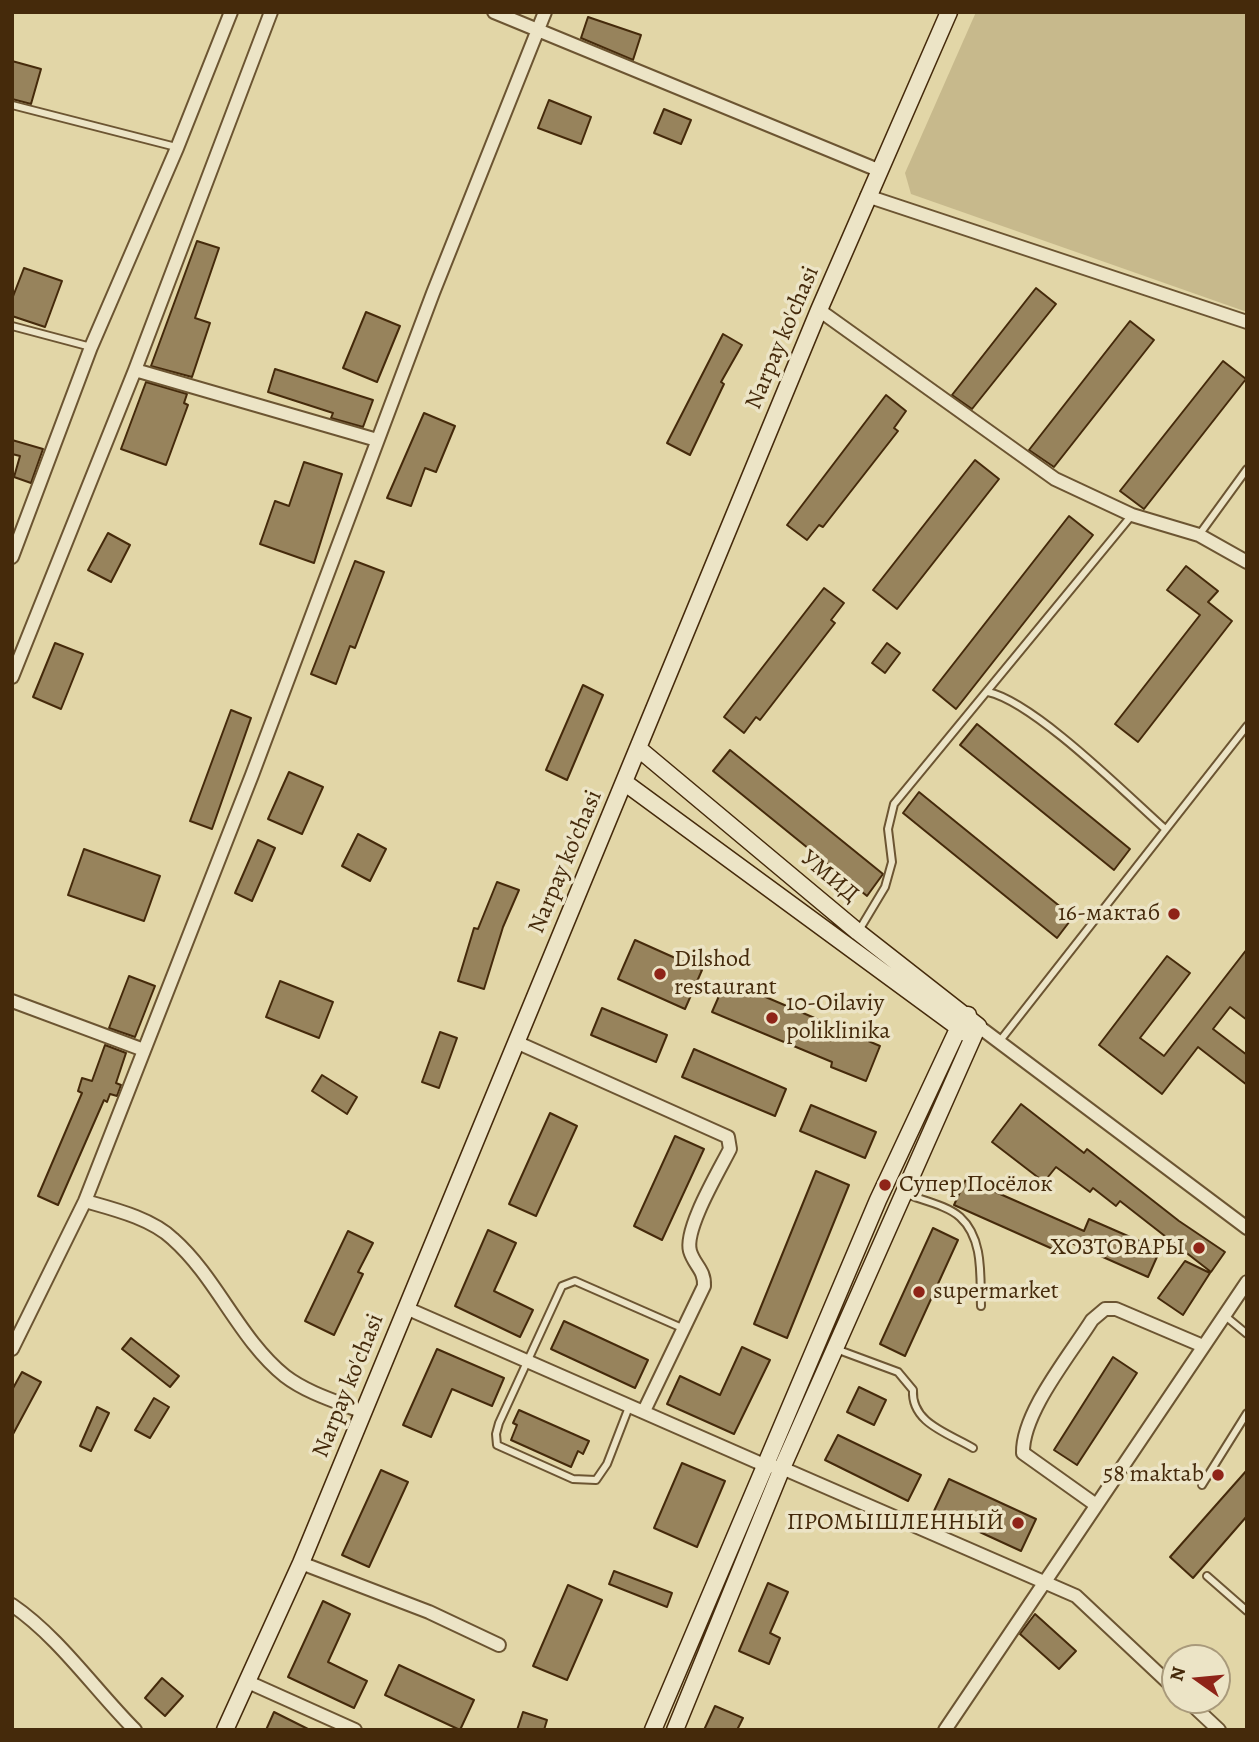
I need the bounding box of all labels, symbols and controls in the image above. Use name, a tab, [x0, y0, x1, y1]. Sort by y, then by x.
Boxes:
street label: Narpay ko'chasi	[740, 262, 826, 414]
street label: Narpay ko'chasi	[523, 786, 609, 938]
street label: УМИД	[794, 844, 864, 910]
place label: 16-мактаб	[1058, 900, 1160, 928]
marker: 16-мактаб	[1166, 906, 1182, 922]
place label: Dilshod restaurant	[674, 946, 777, 1002]
marker: Dilshod restaurant	[652, 966, 668, 982]
place label: 10-Oilaviy poliklinika	[786, 990, 890, 1046]
marker: 10-Oilaviy poliklinika	[764, 1010, 780, 1026]
place label: Супер Посёлок	[899, 1171, 1053, 1199]
marker: Супер Посёлок	[877, 1177, 893, 1193]
place label: ХОЗТОВАРЫ	[1050, 1234, 1185, 1262]
marker: ХОЗТОВАРЫ	[1191, 1240, 1207, 1256]
place label: supermarket	[933, 1278, 1059, 1306]
marker: supermarket	[911, 1284, 927, 1300]
street label: Narpay ko'chasi	[307, 1310, 391, 1462]
place label: 58 maktab	[1103, 1461, 1204, 1489]
marker: 58 maktab	[1210, 1467, 1226, 1483]
place label: ПРОМЫШЛЕННЫЙ	[787, 1509, 1004, 1537]
marker: ПРОМЫШЛЕННЫЙ	[1010, 1515, 1026, 1531]
north arrow	[1161, 1644, 1231, 1714]
text: N	[1163, 1664, 1192, 1684]

